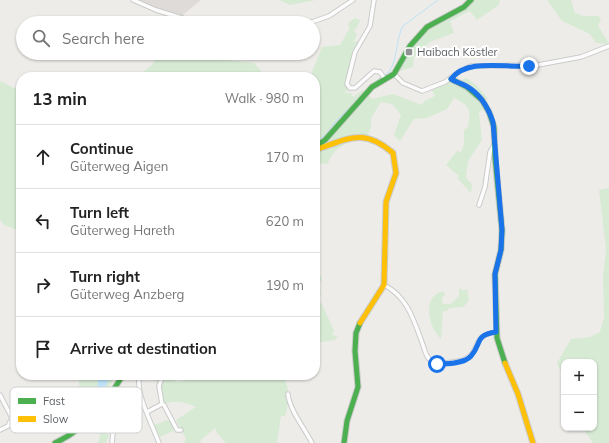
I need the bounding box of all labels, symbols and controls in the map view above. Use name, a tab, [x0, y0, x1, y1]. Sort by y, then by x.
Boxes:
search box	[16, 16, 320, 60]
icon: search	[30, 27, 52, 49]
text: Search here	[62, 29, 144, 48]
place label: Haibach Köstler	[417, 45, 498, 59]
marker: Haibach Köstler	[404, 47, 414, 57]
route end	[520, 57, 538, 75]
text: 13 min	[32, 88, 87, 109]
text: Walk · 980 m	[225, 90, 304, 106]
text: Continue	[70, 139, 133, 158]
icon: ahead	[32, 146, 54, 168]
text: 170 m	[266, 149, 304, 165]
text: Güterweg Aigen	[70, 158, 168, 174]
text: Turn left	[70, 203, 129, 222]
icon: left	[32, 210, 54, 232]
text: 620 m	[266, 213, 304, 229]
text: Güterweg Hareth	[70, 222, 175, 238]
text: Turn right	[70, 267, 140, 286]
icon: right	[32, 274, 54, 296]
text: 190 m	[266, 277, 304, 293]
text: Güterweg Anzberg	[70, 286, 184, 302]
icon: arrive	[32, 338, 54, 360]
text: Arrive at destination	[70, 339, 217, 358]
route start	[428, 355, 446, 373]
map controls	[561, 359, 597, 431]
button: +	[561, 359, 597, 395]
legend	[10, 387, 142, 433]
text: Fast	[43, 394, 65, 408]
button: −	[561, 395, 597, 431]
text: Slow	[43, 412, 69, 426]

